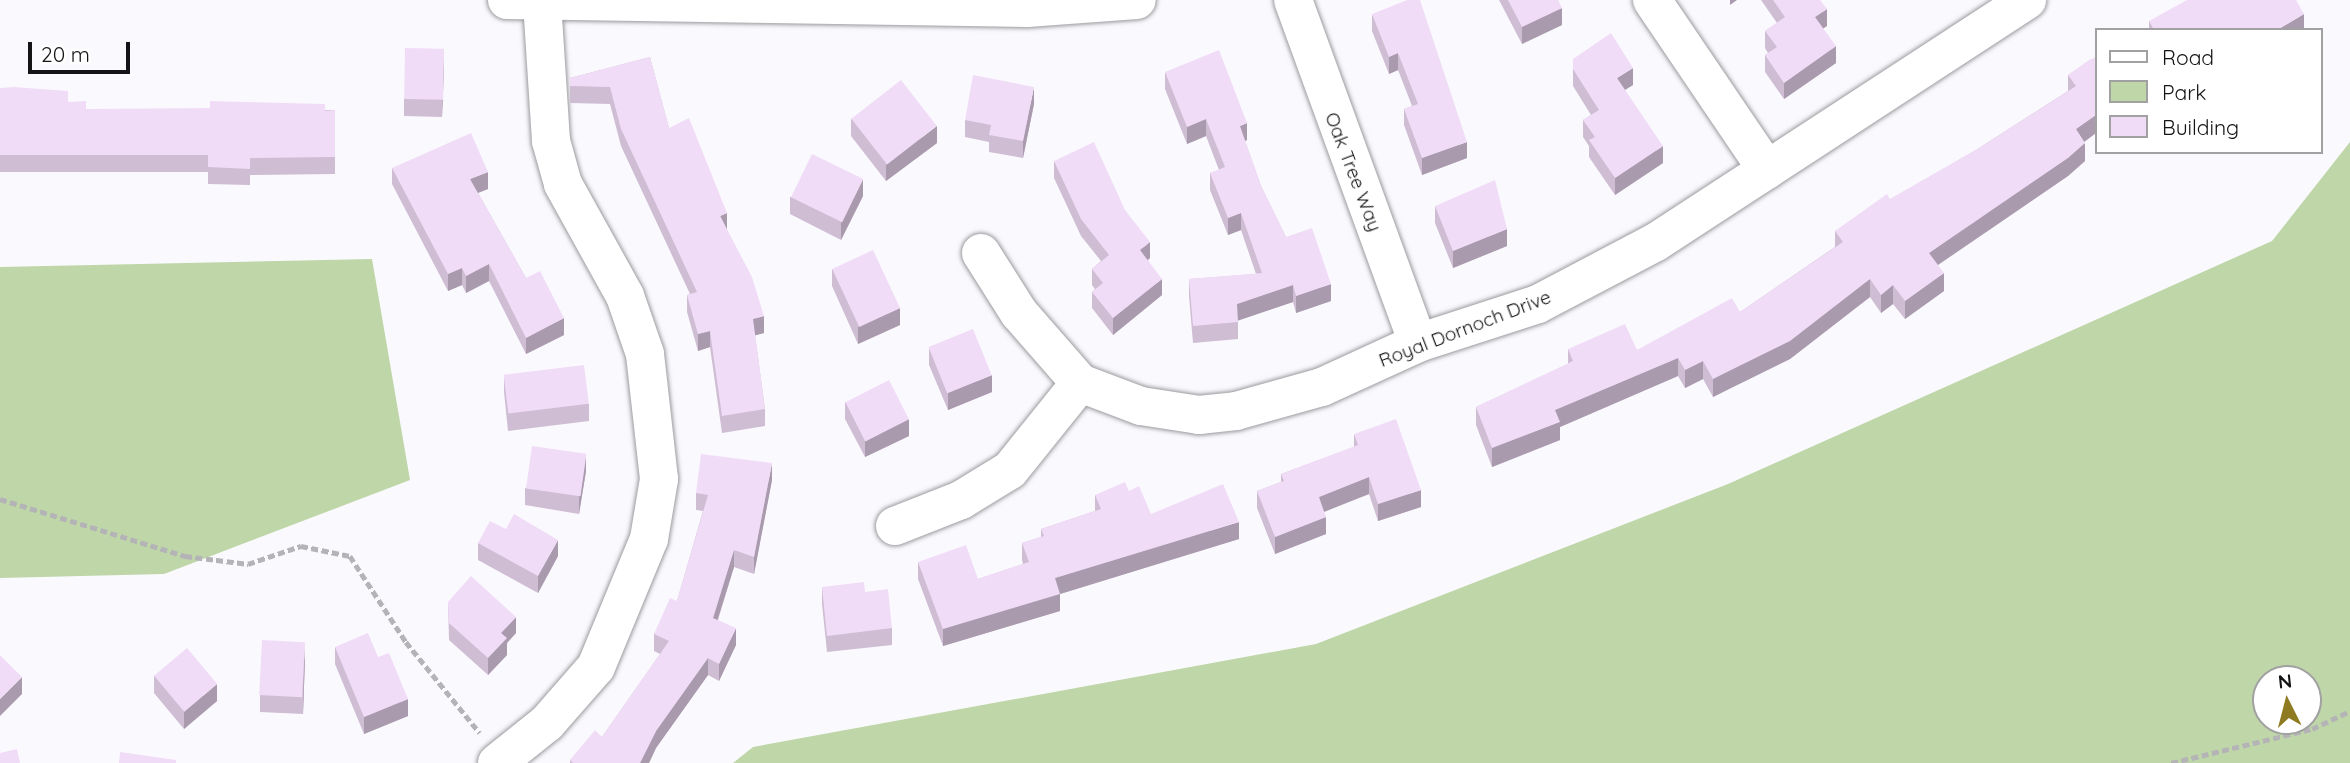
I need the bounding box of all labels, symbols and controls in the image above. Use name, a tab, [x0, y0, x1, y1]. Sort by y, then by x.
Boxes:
scale bar	[32, 28, 133, 72]
legend	[2094, 28, 2322, 154]
text: 20 m	[41, 41, 90, 67]
text: Road	[2162, 44, 2214, 70]
text: Park	[2162, 79, 2206, 105]
street label: Oak Tree Way	[1320, 109, 1386, 235]
text: Building	[2162, 114, 2239, 140]
street label: Royal Dornoch Drive	[1376, 286, 1554, 372]
north arrow	[2252, 665, 2322, 735]
text: N	[2277, 668, 2293, 694]

